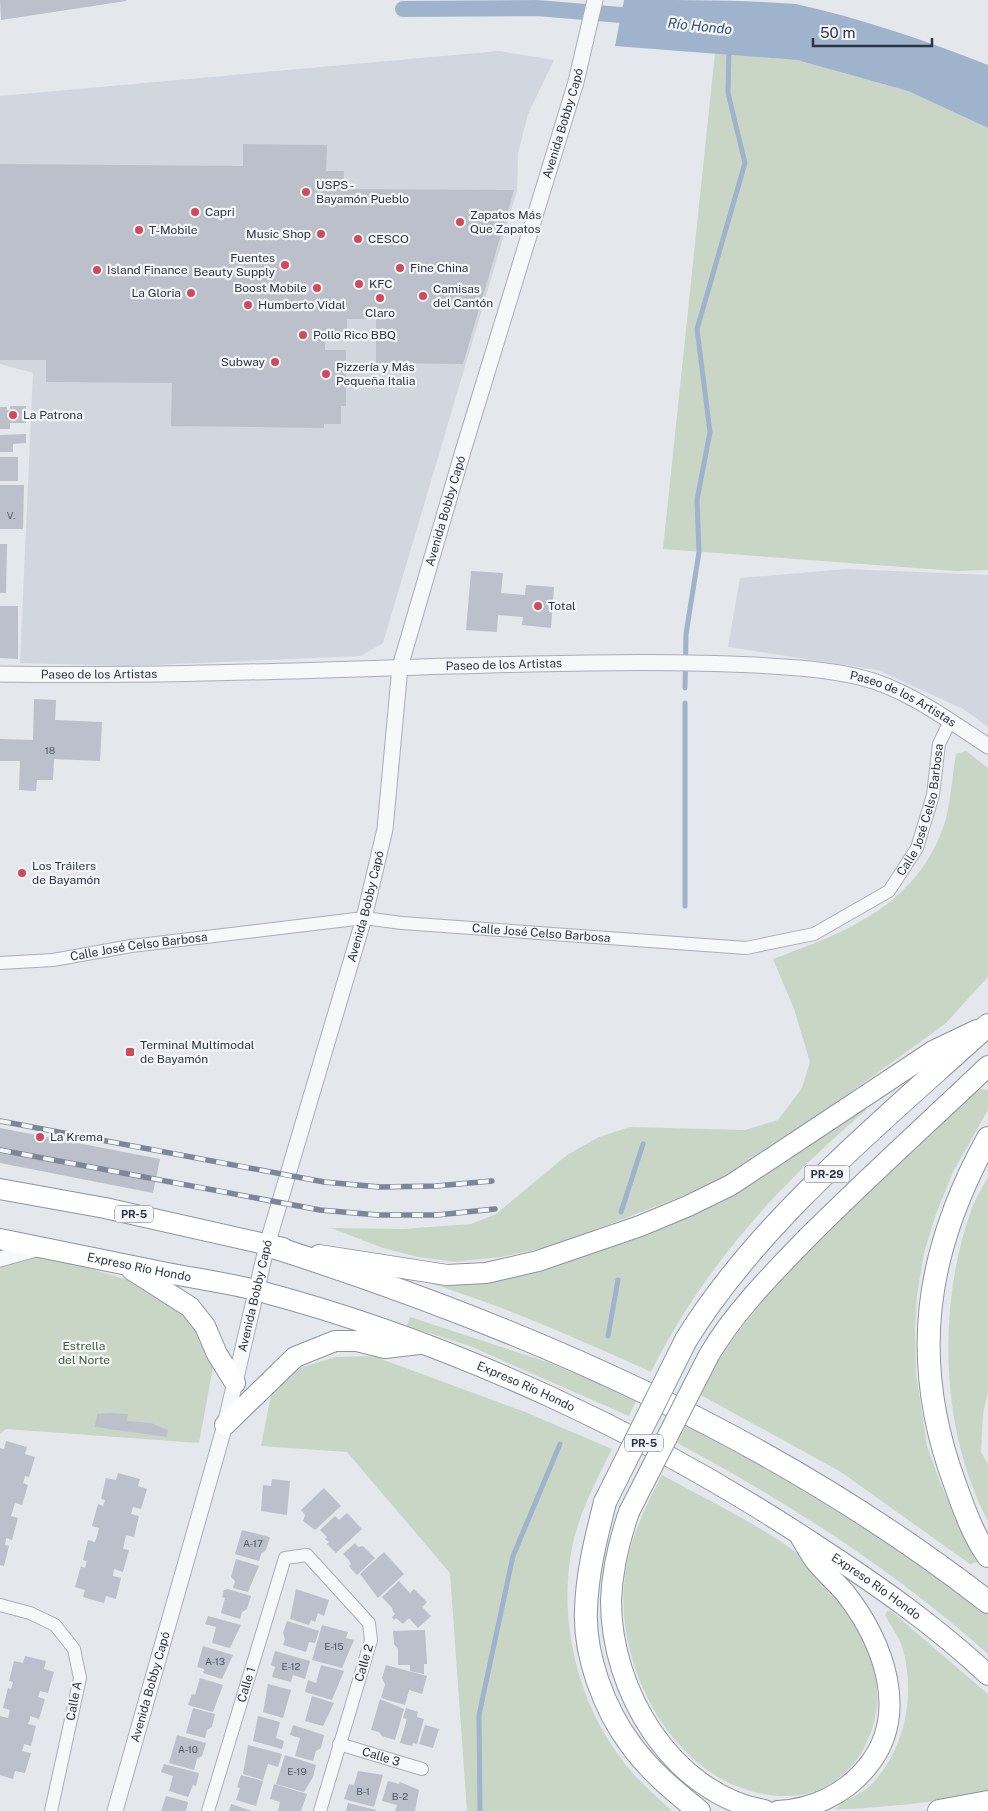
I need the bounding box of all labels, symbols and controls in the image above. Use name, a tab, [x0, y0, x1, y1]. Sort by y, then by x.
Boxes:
water label: Río Hondo	[667, 15, 733, 37]
scale bar	[813, 15, 932, 47]
text: 50 m	[820, 24, 855, 41]
street label: Avenida Bobby Capó	[540, 67, 586, 180]
place label: USPS - Bayamón Pueblo	[316, 178, 409, 206]
marker: USPS - Bayamón Pueblo	[300, 186, 312, 198]
place label: Capri	[205, 205, 235, 219]
marker: Capri	[189, 206, 201, 218]
place label: Zapatos Más Que Zapatos	[470, 208, 541, 236]
marker: Zapatos Más Que Zapatos	[454, 216, 466, 228]
place label: T-Mobile	[149, 223, 198, 237]
marker: T-Mobile	[133, 224, 145, 236]
place label: Music Shop	[246, 227, 311, 241]
marker: Music Shop	[315, 228, 327, 240]
place label: CESCO	[368, 232, 409, 246]
marker: CESCO	[352, 233, 364, 245]
place label: Fuentes Beauty Supply	[193, 251, 276, 279]
marker: Fuentes Beauty Supply	[279, 259, 291, 271]
place label: Fine China	[410, 261, 469, 275]
marker: Fine China	[394, 262, 406, 274]
place label: Island Finance	[107, 263, 188, 277]
marker: Island Finance	[91, 264, 103, 276]
place label: KFC	[369, 277, 393, 291]
marker: KFC	[353, 278, 365, 290]
place label: Boost Mobile	[234, 281, 307, 295]
marker: Boost Mobile	[311, 282, 323, 294]
place label: Camisas del Cantón	[433, 282, 493, 310]
place label: La Gloria	[132, 286, 181, 300]
marker: La Gloria	[185, 287, 197, 299]
marker: Camisas del Cantón	[417, 290, 429, 302]
marker: Claro	[374, 292, 386, 304]
place label: Humberto Vidal	[258, 298, 346, 312]
marker: Humberto Vidal	[242, 299, 254, 311]
place label: Claro	[365, 306, 395, 320]
place label: Pollo Rico BBQ	[313, 328, 396, 342]
marker: Pollo Rico BBQ	[297, 329, 309, 341]
place label: Subway	[221, 355, 266, 369]
marker: Subway	[269, 356, 281, 368]
place label: Pizzería y Más Pequeña Italia	[336, 360, 415, 388]
marker: Pizzería y Más Pequeña Italia	[320, 368, 332, 380]
place label: La Patrona	[23, 408, 83, 422]
marker: La Patrona	[7, 409, 19, 421]
street label: Avenida Bobby Capó	[423, 454, 468, 568]
house number: V.	[7, 509, 15, 521]
place label: Total	[548, 599, 576, 613]
marker: Total	[532, 600, 544, 612]
street label: Paseo de los Artistas	[446, 656, 562, 673]
street label: Paseo de los Artistas	[41, 667, 157, 682]
street label: Paseo de los Artistas	[849, 668, 959, 730]
street label: Calle José Celso Barbosa	[894, 743, 946, 878]
house number: 18	[45, 744, 55, 756]
street label: Avenida Bobby Capó	[344, 849, 387, 964]
place label: Los Tráilers de Bayamón	[32, 859, 100, 887]
marker: Los Tráilers de Bayamón	[16, 867, 28, 879]
street label: Calle José Celso Barbosa	[472, 921, 611, 945]
street label: Calle José Celso Barbosa	[69, 930, 208, 964]
place label: Terminal Multimodal de Bayamón	[140, 1038, 255, 1066]
marker: Terminal Multimodal de Bayamón	[124, 1046, 136, 1058]
place label: La Krema	[50, 1130, 103, 1144]
marker: La Krema	[34, 1131, 46, 1143]
road number: PR-29	[804, 1166, 850, 1182]
road number: PR-5	[115, 1206, 153, 1222]
street label: Avenida Bobby Capó	[235, 1238, 275, 1353]
street label: Expreso Río Hondo	[86, 1250, 193, 1284]
park label: Estrella del Norte	[58, 1339, 110, 1367]
street label: Expreso Río Hondo	[475, 1359, 577, 1414]
road number: PR-5	[625, 1435, 663, 1452]
house number: A-17	[243, 1537, 263, 1549]
street label: Expreso Río Hondo	[829, 1550, 924, 1623]
street label: Avenida Bobby Capó	[128, 1630, 173, 1744]
house number: E-15	[324, 1640, 344, 1652]
street label: Calle 2	[352, 1643, 376, 1683]
house number: A-13	[205, 1655, 225, 1667]
house number: E-12	[281, 1660, 301, 1672]
street label: Calle 1	[234, 1665, 258, 1704]
street label: Calle A	[63, 1680, 85, 1722]
house number: A-10	[178, 1743, 198, 1755]
street label: Calle 3	[361, 1744, 402, 1769]
house number: E-19	[287, 1765, 307, 1777]
house number: B-1	[356, 1785, 370, 1797]
house number: B-2	[392, 1790, 408, 1802]

